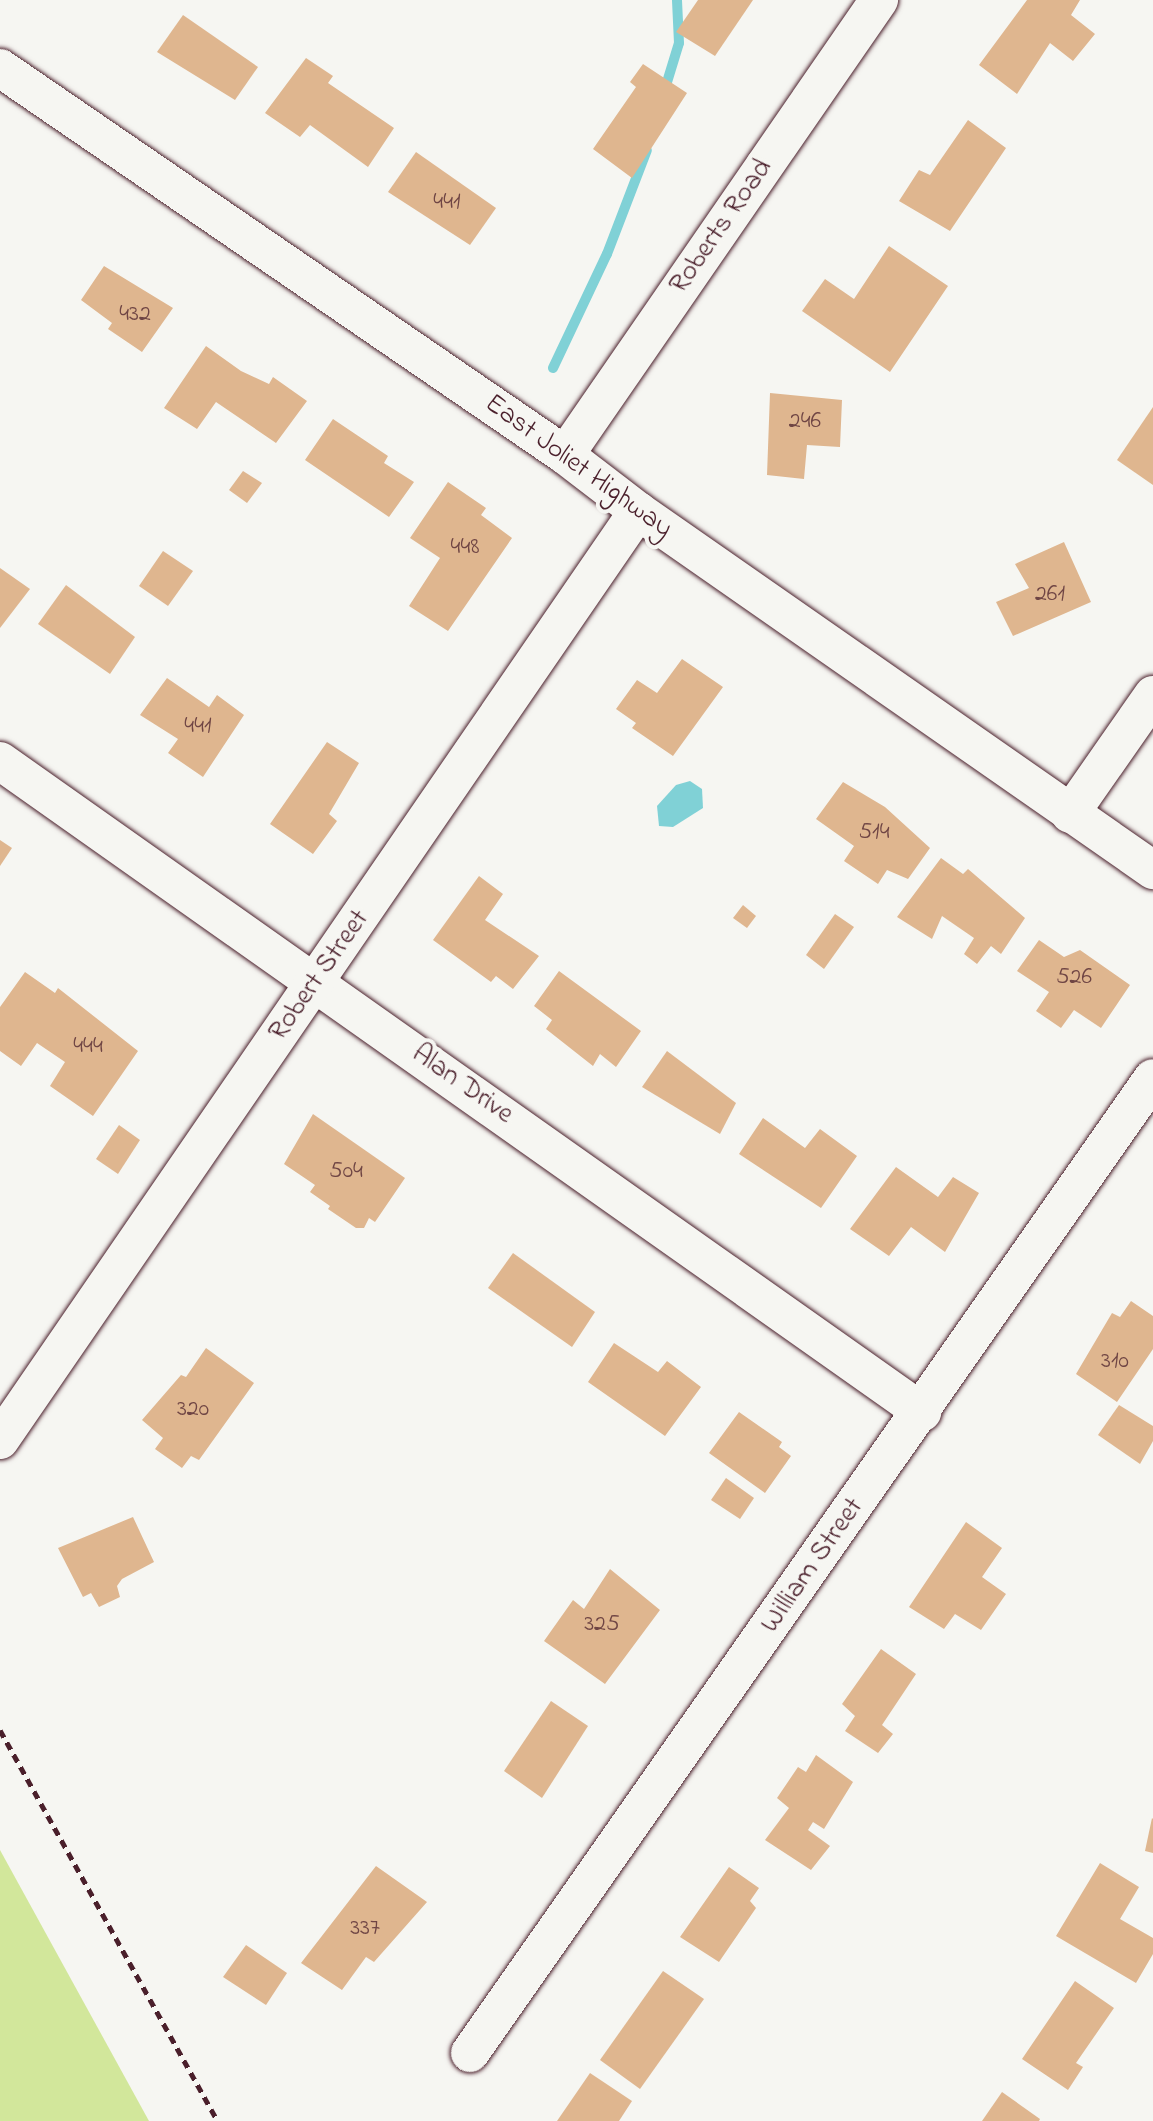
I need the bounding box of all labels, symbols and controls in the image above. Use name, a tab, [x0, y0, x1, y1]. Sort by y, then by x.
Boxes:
street label: Roberts Road	[663, 153, 781, 301]
house number: 441	[433, 189, 461, 217]
house number: 432	[119, 301, 151, 329]
street label: East Joliet Highway	[478, 388, 678, 546]
house number: 246	[789, 408, 821, 436]
house number: 448	[451, 534, 479, 562]
house number: 261	[1035, 581, 1065, 609]
house number: 441	[184, 713, 212, 741]
house number: 514	[858, 819, 890, 847]
street label: Robert Street	[263, 904, 377, 1048]
house number: 526	[1056, 964, 1092, 992]
house number: 444	[73, 1033, 103, 1061]
street label: Alan Drive	[405, 1038, 519, 1132]
house number: 504	[329, 1158, 363, 1186]
house number: 310	[1101, 1348, 1129, 1376]
house number: 320	[177, 1396, 209, 1424]
street label: William Street	[754, 1492, 872, 1640]
house number: 325	[584, 1611, 620, 1639]
house number: 337	[350, 1915, 380, 1943]

